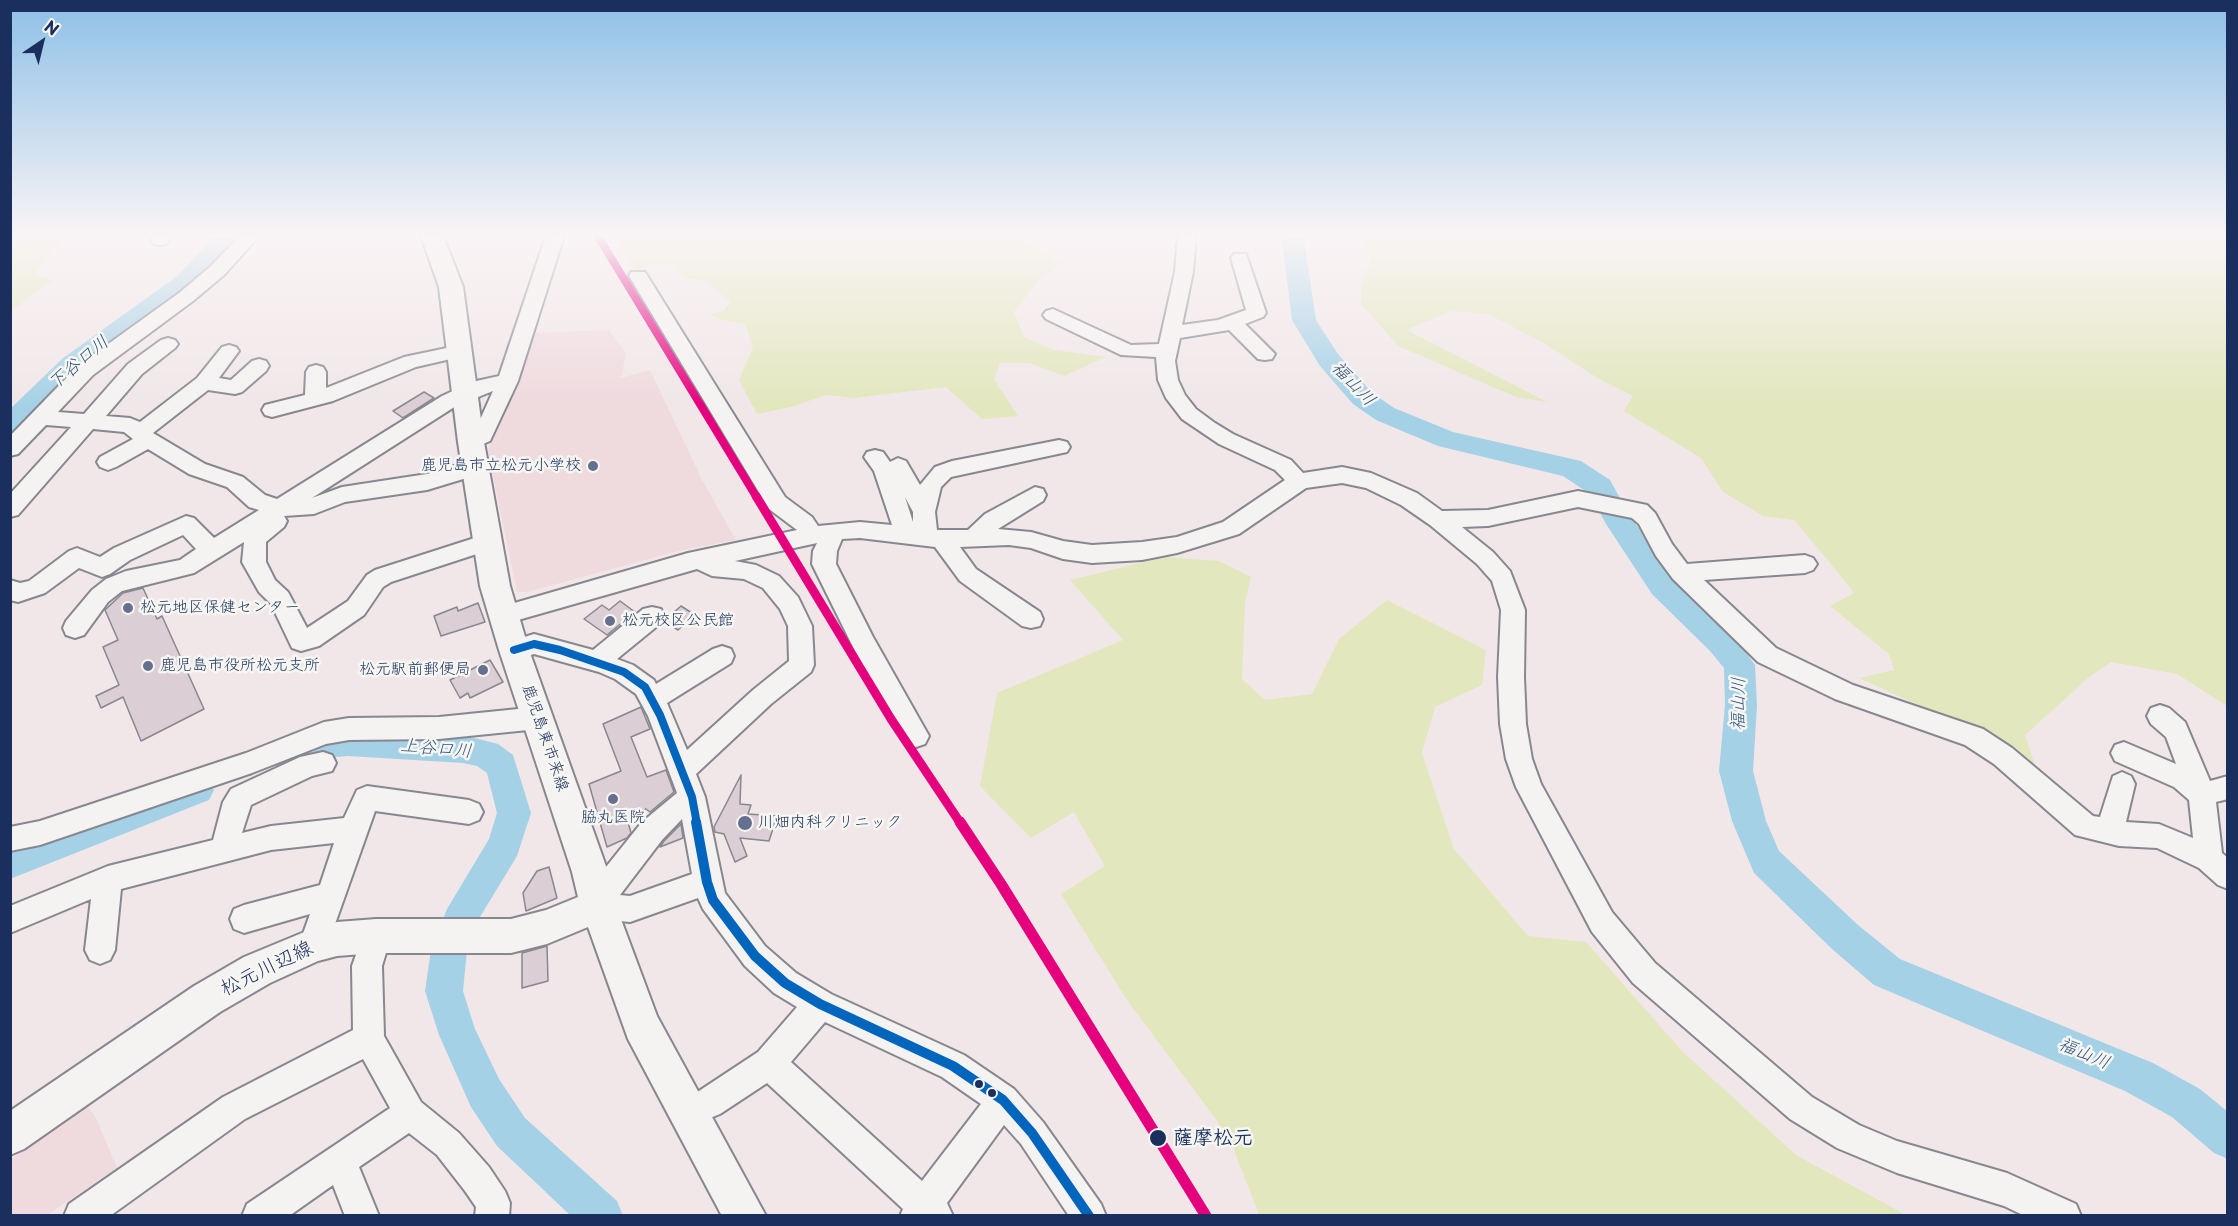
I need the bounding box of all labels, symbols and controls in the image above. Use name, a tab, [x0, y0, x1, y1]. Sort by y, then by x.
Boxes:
north arrow	[12, 12, 72, 72]
text: N	[40, 14, 64, 41]
water label: 下谷口川	[44, 332, 114, 394]
water label: 福山川	[1326, 357, 1380, 411]
place label: 鹿児島市立松元小学校	[421, 456, 581, 476]
marker: 鹿児島市立松元小学校	[586, 459, 600, 473]
place label: 松元地区保健センター	[140, 598, 300, 618]
marker: 松元地区保健センター	[121, 601, 135, 615]
place label: 松元校区公民館	[622, 611, 734, 631]
marker: 松元校区公民館	[603, 614, 617, 628]
place label: 鹿児島市役所松元支所	[160, 656, 320, 676]
marker: 鹿児島市役所松元支所	[141, 659, 155, 673]
place label: 松元駅前郵便局	[359, 660, 471, 680]
marker: 松元駅前郵便局	[476, 663, 490, 677]
water label: 福山川	[1728, 677, 1750, 731]
street label: 鹿児島東市来線	[518, 682, 572, 794]
water label: 上谷口川	[399, 735, 473, 763]
marker: 脇丸医院	[606, 792, 620, 806]
place label: 脇丸医院	[581, 808, 645, 828]
place label: 川畑内科クリニック	[758, 813, 902, 833]
marker: 川畑内科クリニック	[736, 814, 754, 832]
street label: 松元川辺線	[217, 936, 317, 1002]
water label: 福山川	[2055, 1034, 2113, 1074]
unlabelled marker	[973, 1078, 985, 1090]
unlabelled marker	[986, 1087, 998, 1099]
place label: 薩摩松元	[1173, 1126, 1253, 1150]
marker: 薩摩松元	[1148, 1128, 1168, 1148]

